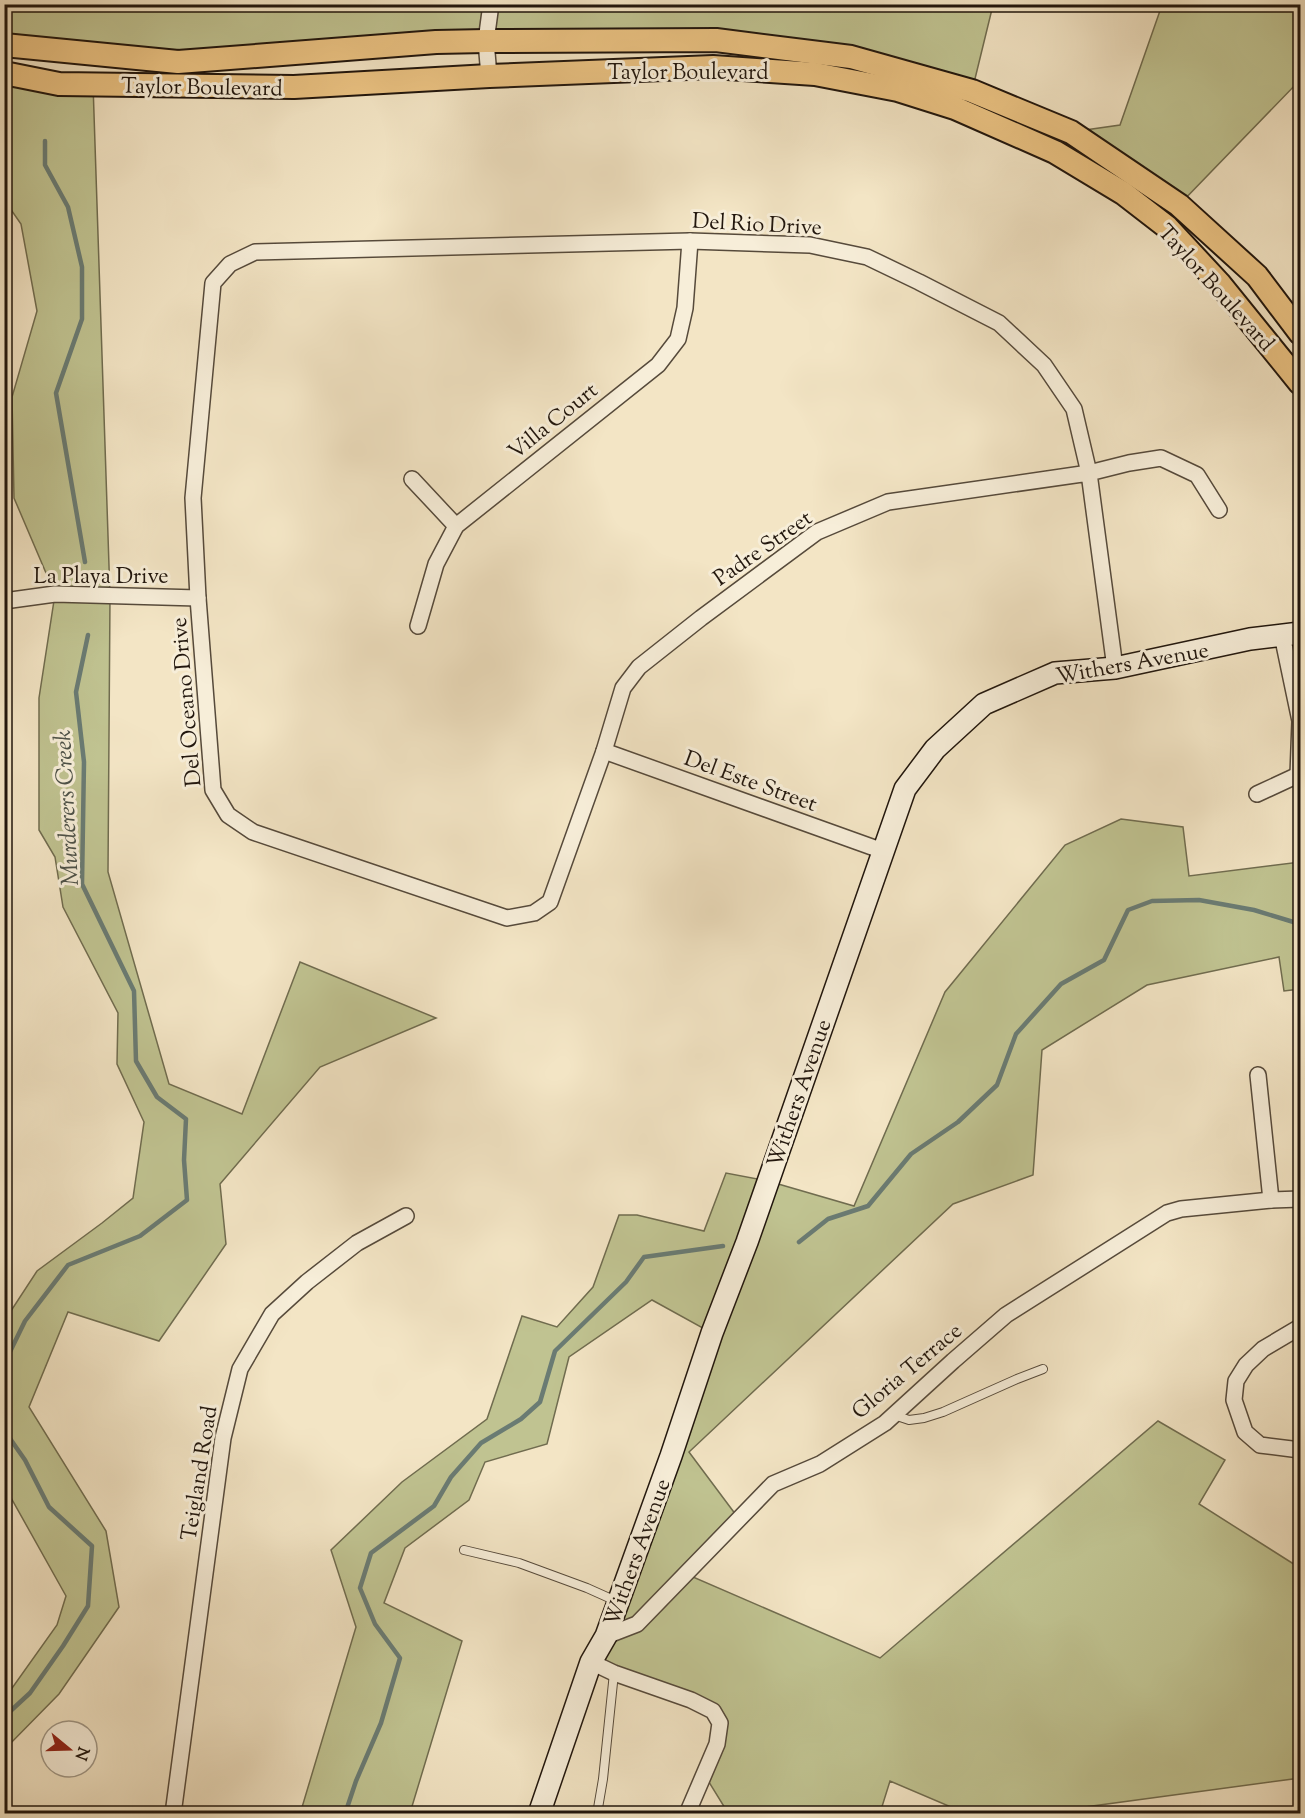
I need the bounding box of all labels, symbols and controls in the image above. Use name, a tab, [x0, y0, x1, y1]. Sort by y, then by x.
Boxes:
street label: Taylor Boulevard	[607, 58, 769, 90]
street label: Taylor Boulevard	[121, 72, 283, 106]
street label: Del Rio Drive	[691, 207, 823, 245]
street label: Taylor Boulevard	[1149, 218, 1281, 360]
street label: Villa Court	[502, 376, 606, 469]
street label: Padre Street	[708, 503, 820, 595]
street label: La Playa Drive	[33, 562, 169, 594]
street label: Del Oceano Drive	[165, 616, 211, 788]
street label: Withers Avenue	[1053, 636, 1212, 694]
water label: Murderers Creek	[47, 729, 89, 887]
street label: Del Este Street	[679, 744, 821, 822]
street label: Withers Avenue	[761, 1016, 841, 1172]
street label: Gloria Terrace	[846, 1316, 970, 1428]
street label: Teigland Road	[174, 1404, 227, 1543]
street label: Withers Avenue	[597, 1475, 680, 1631]
north arrow	[39, 1719, 99, 1779]
text: N	[68, 1743, 94, 1763]

